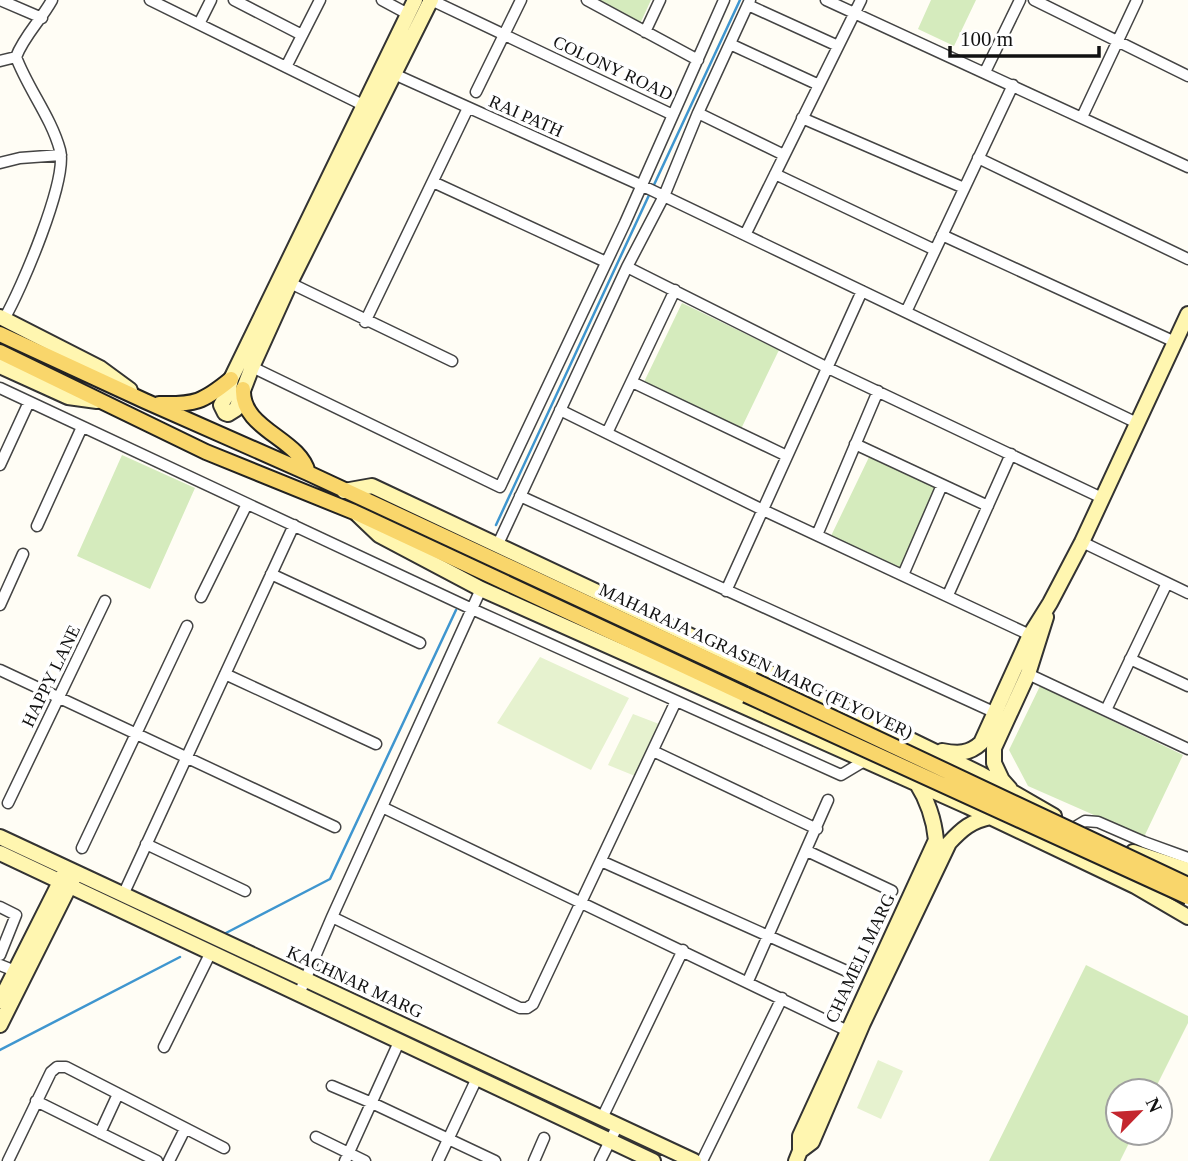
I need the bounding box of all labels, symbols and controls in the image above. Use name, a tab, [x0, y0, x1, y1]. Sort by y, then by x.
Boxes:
scale bar	[950, 14, 1099, 58]
text: 100 m	[960, 27, 1013, 51]
street label: COLONY ROAD	[550, 31, 676, 105]
street label: RAI PATH	[486, 91, 566, 141]
street label: MAHARAJA AGRASEN MARG (FLYOVER)	[596, 579, 916, 744]
street label: HAPPY LANE	[18, 622, 84, 730]
street label: CHAMELI MARG	[821, 890, 899, 1026]
street label: KACHNAR MARG	[284, 942, 426, 1022]
north arrow	[1104, 1077, 1174, 1147]
text: N	[1142, 1094, 1166, 1116]

